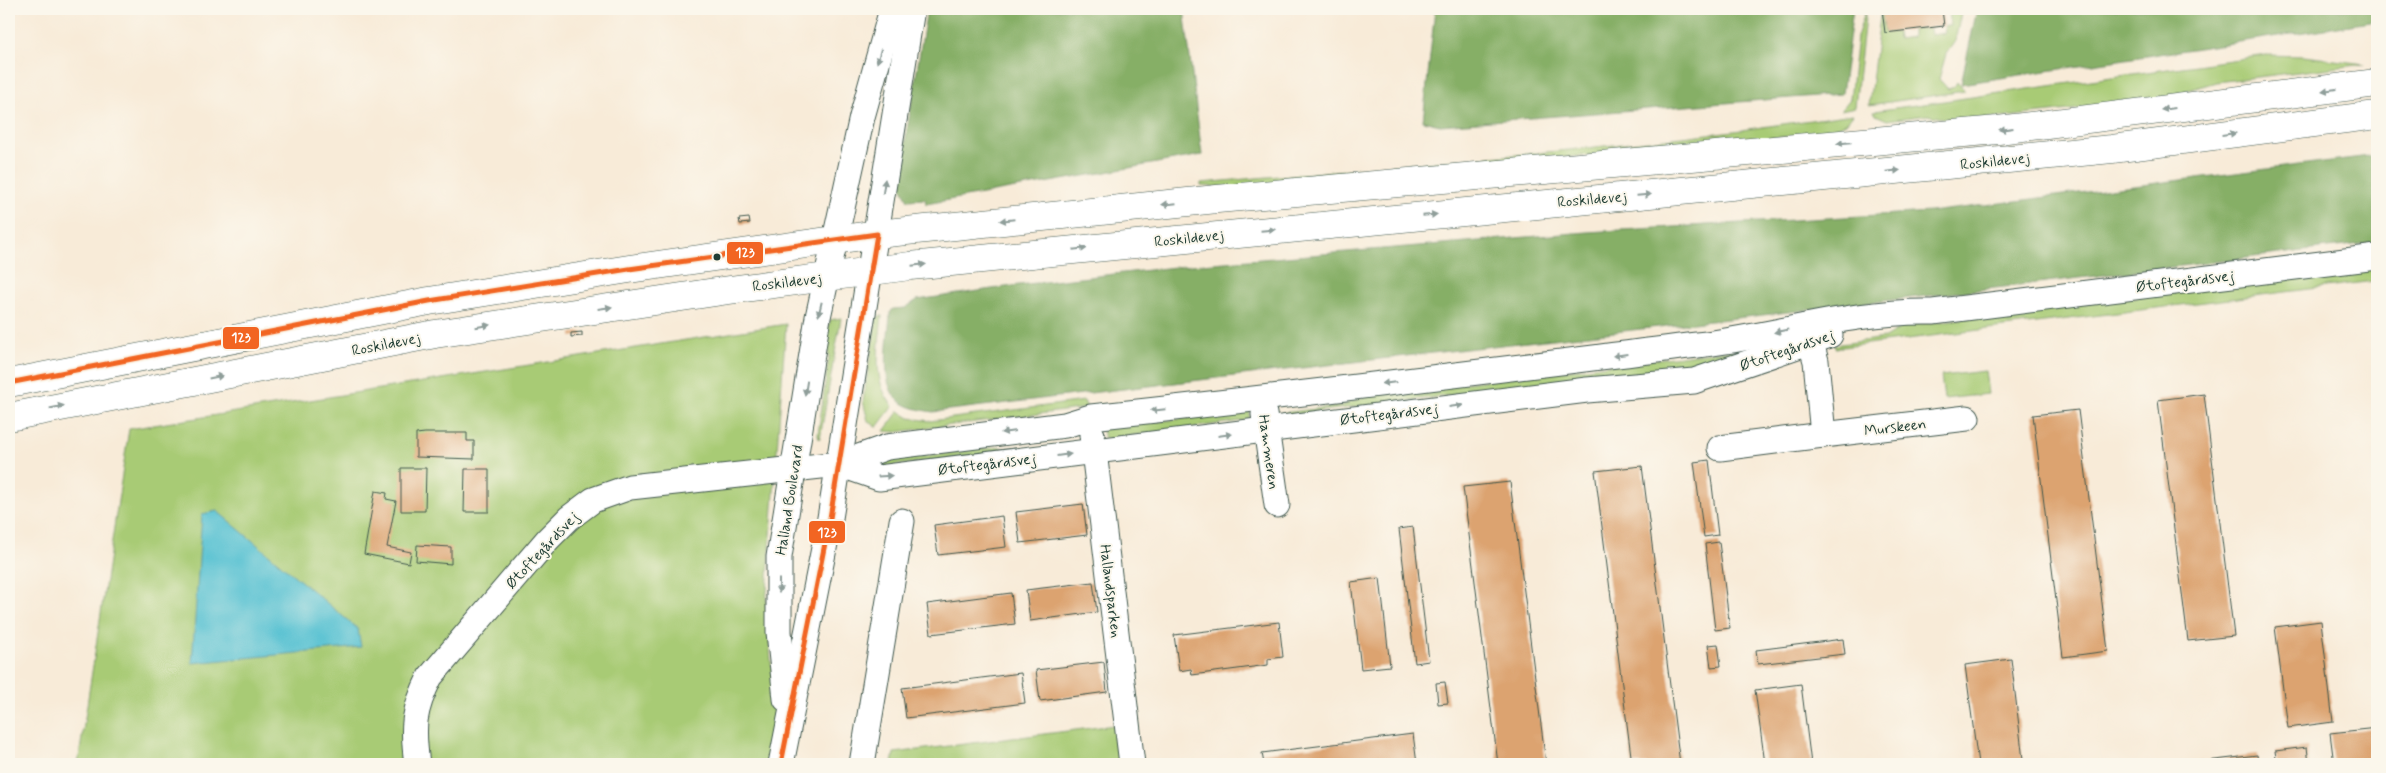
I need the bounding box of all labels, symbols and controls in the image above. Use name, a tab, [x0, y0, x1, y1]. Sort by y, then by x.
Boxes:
one-way arrow	[875, 48, 883, 63]
one-way arrow	[2321, 86, 2337, 94]
one-way arrow	[2159, 105, 2175, 113]
one-way arrow	[1998, 125, 2014, 133]
one-way arrow	[2222, 130, 2238, 138]
one-way arrow	[1836, 140, 1852, 148]
street label: Roskildevej	[1959, 148, 2031, 176]
one-way arrow	[1885, 167, 1901, 175]
one-way arrow	[881, 177, 889, 193]
street label: Roskildevej	[1556, 187, 1628, 213]
one-way arrow	[1636, 190, 1652, 198]
one-way arrow	[1160, 200, 1176, 208]
one-way arrow	[1422, 210, 1438, 218]
one-way arrow	[999, 216, 1015, 224]
street label: Roskildevej	[1153, 225, 1225, 253]
one-way arrow	[1260, 226, 1276, 234]
line badge: 123	[726, 241, 764, 265]
text: 123	[735, 244, 755, 262]
one-way arrow	[1072, 245, 1088, 253]
unlabelled marker	[712, 252, 722, 262]
one-way arrow	[911, 261, 927, 269]
street label: Øtoftegårdsvej	[2135, 266, 2235, 298]
street label: Roskildevej	[751, 269, 823, 297]
one-way arrow	[816, 301, 824, 316]
one-way arrow	[598, 304, 614, 312]
one-way arrow	[476, 322, 492, 330]
street label: Øtoftegårdsvej	[1737, 325, 1837, 377]
line badge: 123	[222, 326, 260, 350]
one-way arrow	[1772, 328, 1788, 336]
text: 123	[231, 329, 251, 347]
street label: Roskildevej	[350, 329, 422, 361]
one-way arrow	[1612, 351, 1628, 359]
one-way arrow	[208, 372, 224, 380]
one-way arrow	[1381, 379, 1397, 387]
one-way arrow	[802, 381, 810, 397]
street label: Øtoftegårdsvej	[1339, 399, 1439, 431]
one-way arrow	[1448, 402, 1464, 410]
one-way arrow	[49, 403, 65, 411]
one-way arrow	[1150, 406, 1166, 414]
street label: Hammeren	[1253, 413, 1283, 491]
street label: Murskeen	[1863, 414, 1927, 442]
one-way arrow	[1000, 428, 1016, 436]
one-way arrow	[1217, 431, 1233, 439]
street label: Halland Boulevard	[771, 443, 809, 557]
street label: Øtoftegårdsvej	[937, 449, 1037, 481]
one-way arrow	[1056, 451, 1072, 459]
one-way arrow	[877, 472, 893, 480]
street label: Øtoftegårdsvej	[502, 508, 584, 594]
line badge: 123	[808, 520, 846, 544]
text: 123	[817, 524, 837, 542]
street label: Hallandsparken	[1094, 543, 1126, 639]
one-way arrow	[775, 578, 783, 594]

